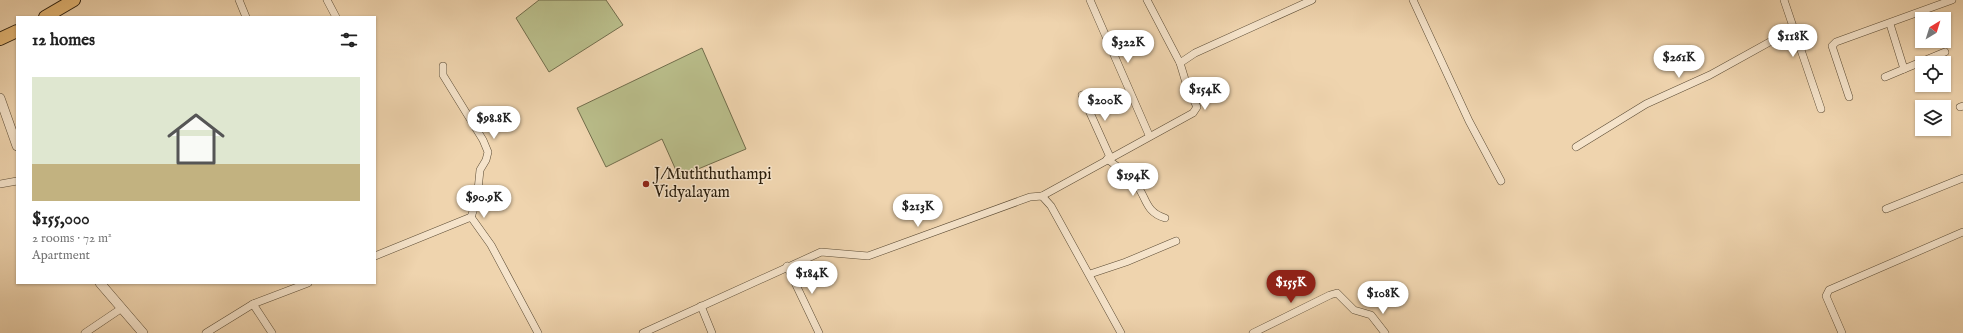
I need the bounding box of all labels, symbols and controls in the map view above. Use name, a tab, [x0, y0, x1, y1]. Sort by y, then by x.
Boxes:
north arrow	[1915, 12, 1951, 48]
map controls	[1915, 12, 1951, 136]
pin: $118K	[1765, 24, 1821, 58]
text: $118K	[1777, 28, 1809, 45]
icon: filters	[338, 29, 360, 51]
text: 12 homes	[32, 30, 95, 51]
pin: $322K	[1100, 30, 1156, 64]
text: $322K	[1111, 34, 1145, 51]
pin: $261K	[1651, 45, 1707, 79]
text: $261K	[1663, 49, 1695, 66]
button: locate	[1915, 56, 1951, 92]
pin: $154K	[1177, 77, 1233, 111]
text: $154K	[1189, 81, 1221, 98]
pin: $200K	[1077, 88, 1133, 122]
text: $200K	[1087, 92, 1123, 109]
button: layers	[1915, 100, 1951, 136]
icon: home	[160, 103, 232, 175]
pin: $98.8K	[461, 106, 527, 140]
text: $98.8K	[476, 110, 512, 127]
pin: $194K	[1105, 163, 1161, 197]
place label: J/Muththuthampi Vidyalayam	[652, 165, 772, 203]
text: $194K	[1116, 167, 1150, 184]
marker: J/Muththuthampi Vidyalayam	[641, 179, 651, 189]
pin: $90.9K	[451, 185, 517, 219]
text: $90.9K	[465, 189, 503, 206]
pin: $213K	[890, 194, 946, 228]
text: $213K	[902, 198, 934, 215]
text: $155,000	[32, 209, 90, 230]
text: 2 rooms · 72 m²	[32, 230, 112, 247]
text: Apartment	[32, 247, 90, 264]
pin: $184K	[784, 261, 840, 295]
text: $184K	[796, 265, 828, 282]
pin: $155K	[1263, 270, 1319, 304]
text: $155K	[1276, 274, 1306, 291]
pin: $108K	[1355, 281, 1411, 315]
text: $108K	[1367, 285, 1399, 302]

